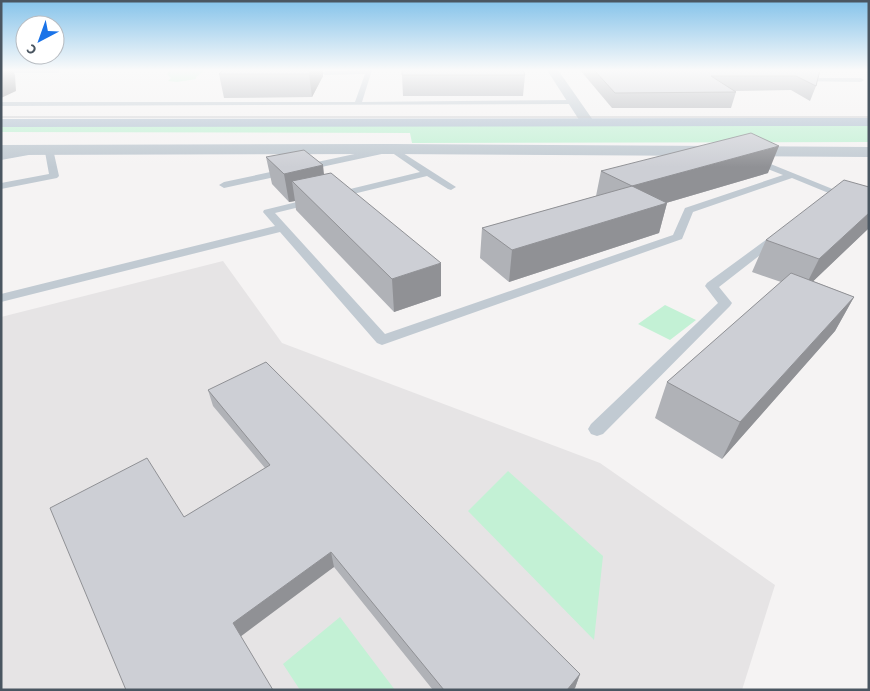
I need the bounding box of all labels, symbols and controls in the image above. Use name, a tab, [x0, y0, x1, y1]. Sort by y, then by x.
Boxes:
north arrow	[15, 15, 65, 65]
text: С	[22, 39, 42, 59]

